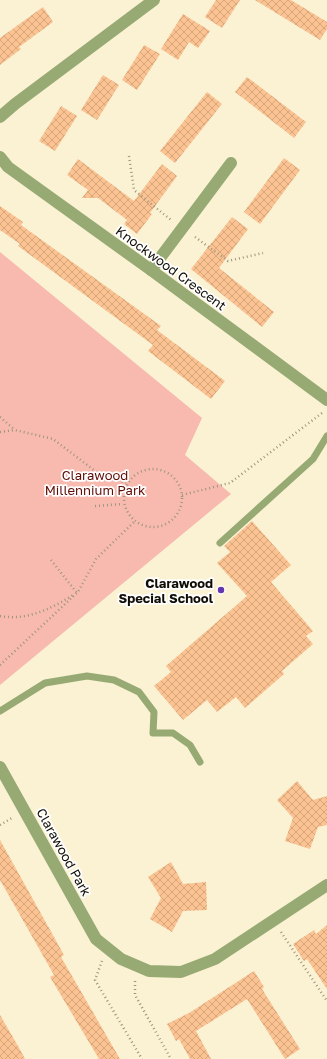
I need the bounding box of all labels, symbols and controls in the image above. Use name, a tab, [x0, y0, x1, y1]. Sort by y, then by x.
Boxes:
street label: Knockwood Crescent	[113, 223, 229, 313]
park label: Clarawood Millennium Park	[45, 467, 146, 498]
place label: Clarawood Special School	[118, 575, 214, 606]
marker: Clarawood Special School	[216, 585, 226, 595]
street label: Clarawood Park	[33, 805, 95, 899]

